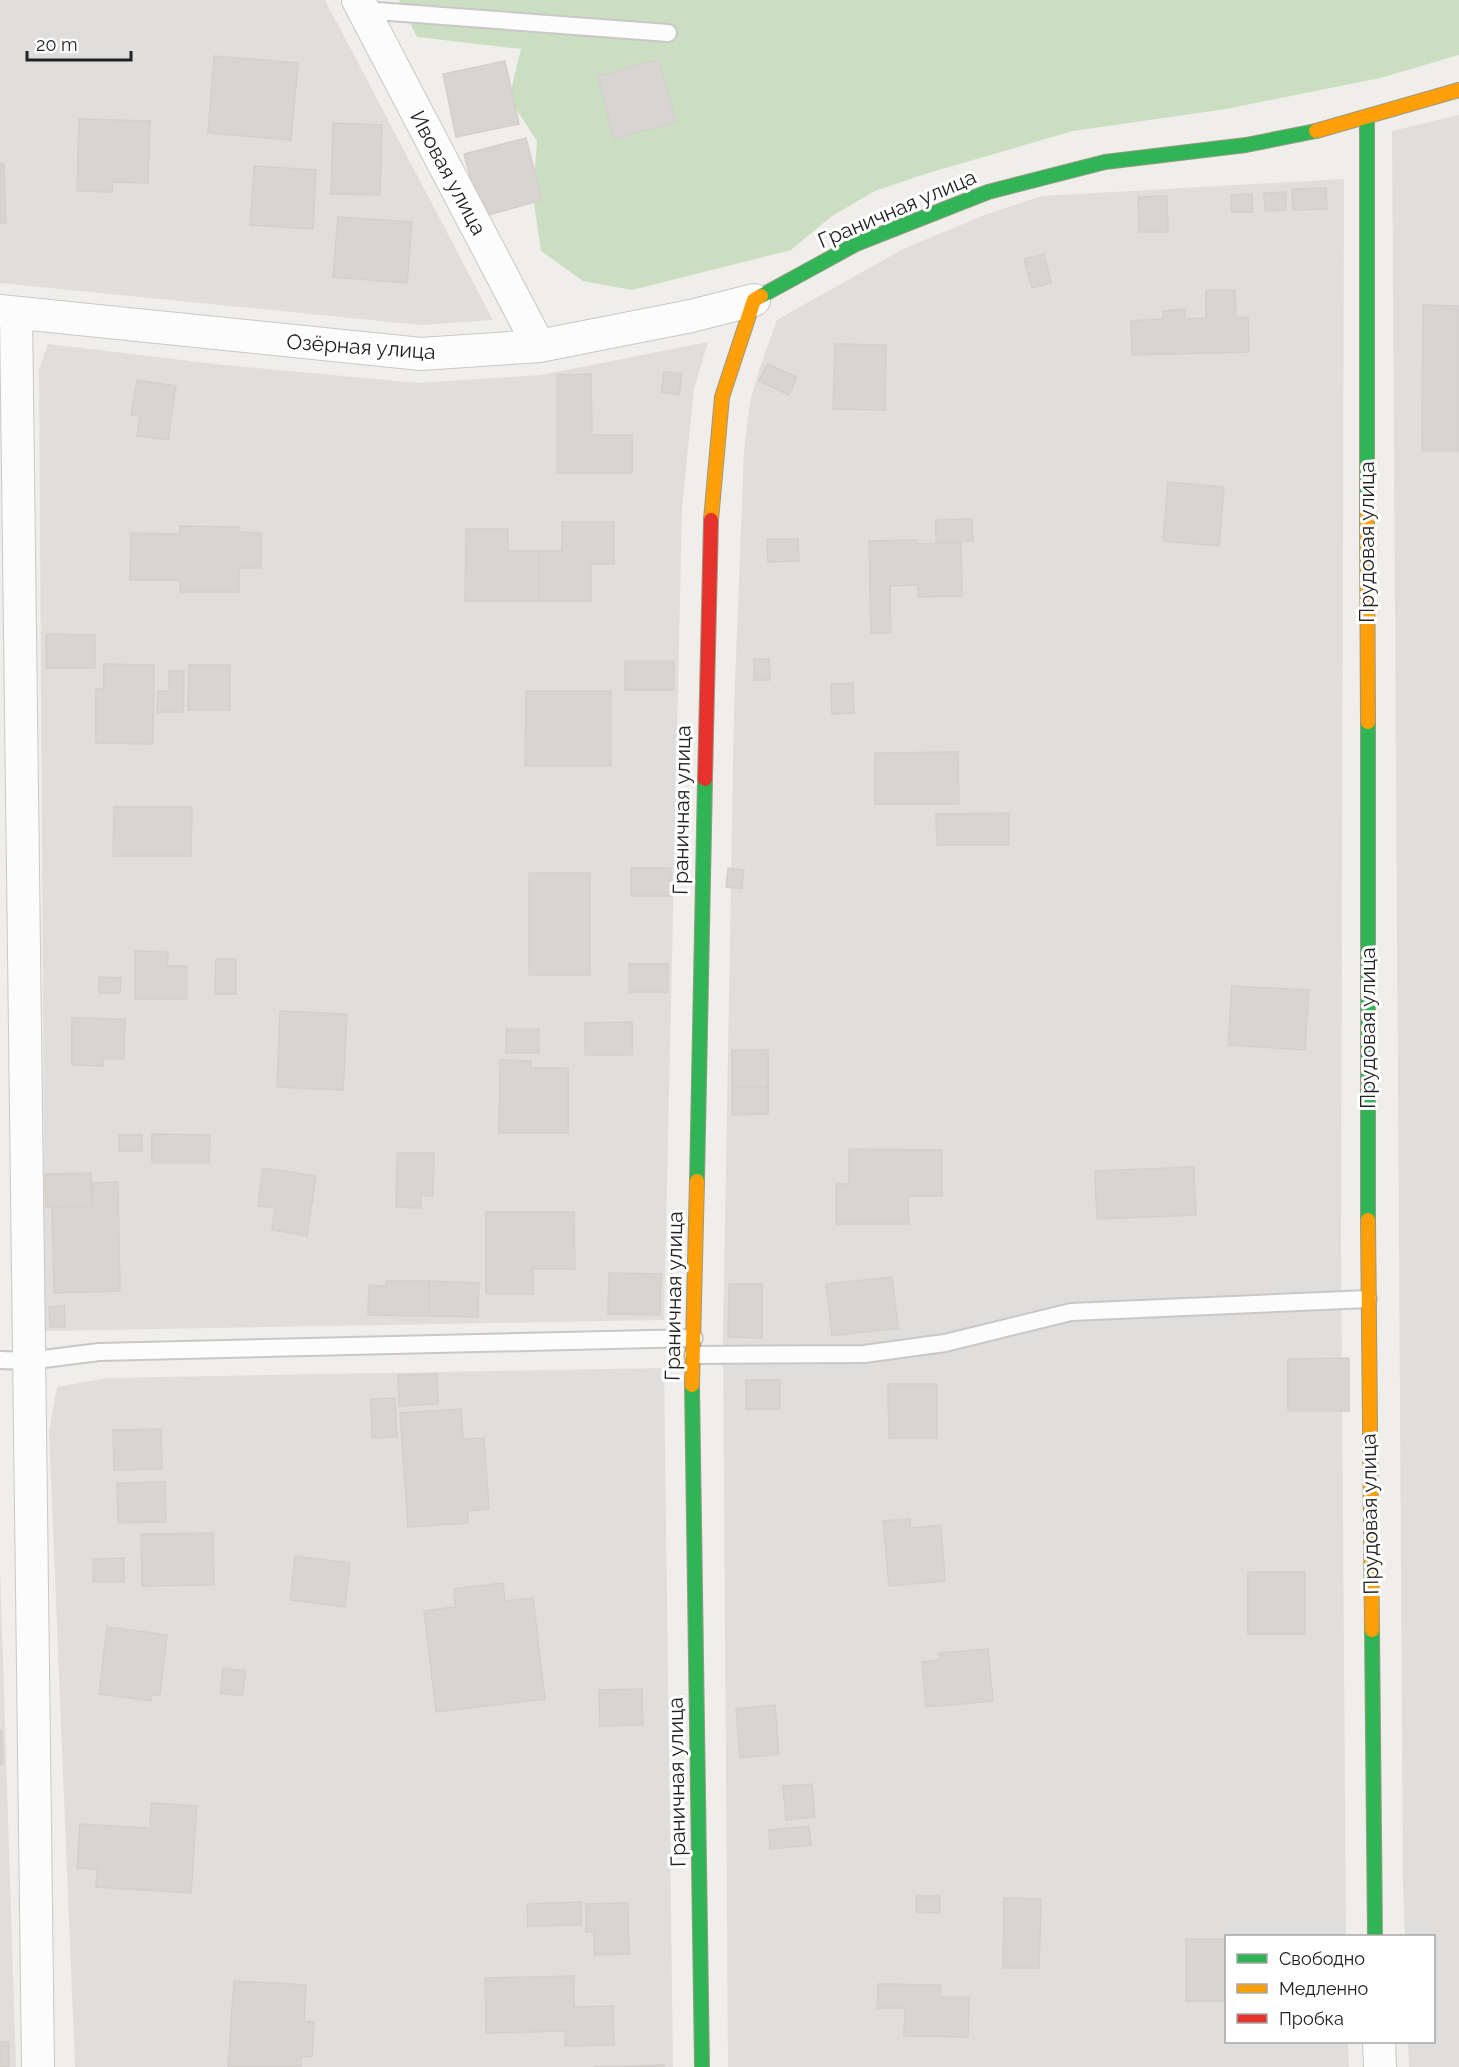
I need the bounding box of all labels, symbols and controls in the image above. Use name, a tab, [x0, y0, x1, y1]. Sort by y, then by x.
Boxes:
scale bar	[27, 24, 130, 62]
text: 20 m	[36, 34, 78, 55]
street label: Ивовая улица	[405, 106, 492, 239]
street label: Граничная улица	[814, 164, 980, 253]
street label: Озёрная улица	[286, 329, 436, 364]
street label: Прудовая улица	[1354, 461, 1379, 623]
street label: Граничная улица	[668, 725, 695, 895]
street label: Прудовая улица	[1355, 947, 1380, 1109]
street label: Граничная улица	[660, 1211, 687, 1381]
street label: Прудовая улица	[1356, 1433, 1383, 1595]
street label: Граничная улица	[663, 1697, 690, 1867]
legend	[1225, 1935, 1435, 2043]
text: Свободно	[1279, 1948, 1365, 1969]
text: Медленно	[1279, 1978, 1368, 1999]
text: Пробка	[1279, 2008, 1344, 2029]

